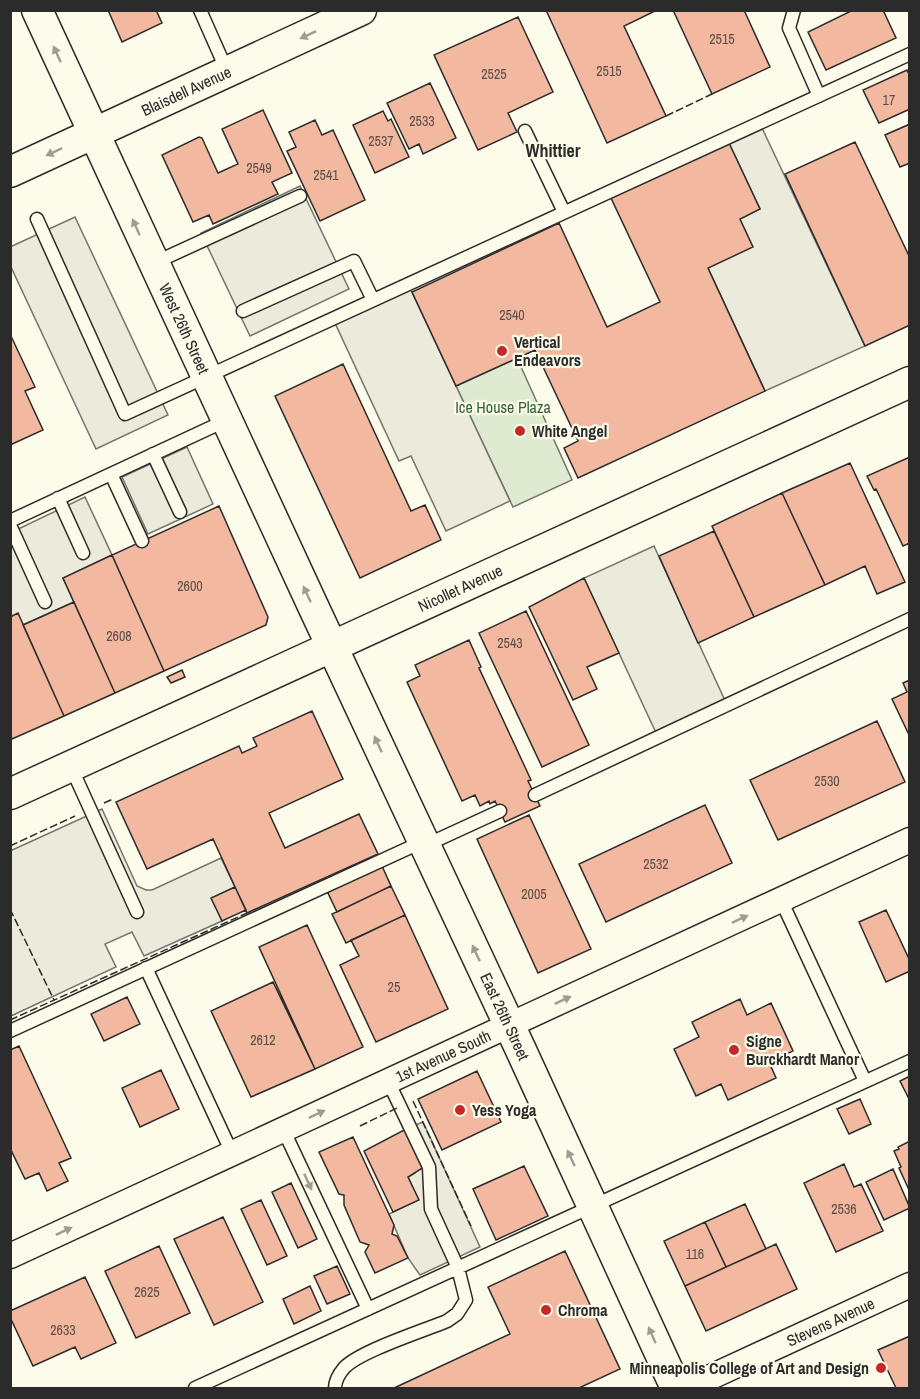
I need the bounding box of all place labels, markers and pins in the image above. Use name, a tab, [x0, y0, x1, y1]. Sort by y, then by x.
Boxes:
place label: Vertical Endeavors	[514, 331, 581, 371]
marker: Vertical Endeavors	[495, 344, 509, 358]
place label: White Angel	[532, 420, 607, 442]
marker: White Angel	[513, 424, 527, 438]
place label: Signe Burckhardt Manor	[746, 1030, 860, 1070]
marker: Signe Burckhardt Manor	[727, 1043, 741, 1057]
place label: Yess Yoga	[472, 1099, 537, 1121]
marker: Yess Yoga	[453, 1103, 467, 1117]
place label: Chroma	[558, 1299, 608, 1321]
marker: Chroma	[539, 1303, 553, 1317]
place label: Minneapolis College of Art and Design	[630, 1357, 869, 1379]
marker: Minneapolis College of Art and Design	[874, 1361, 888, 1375]

